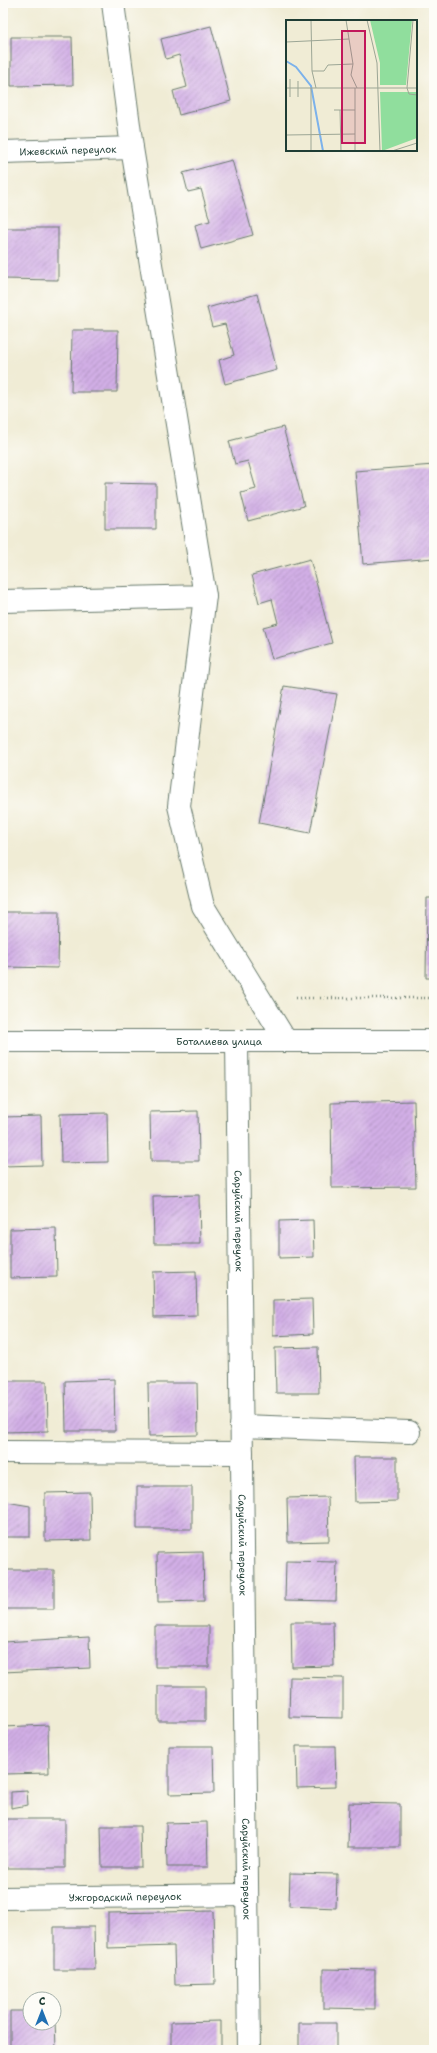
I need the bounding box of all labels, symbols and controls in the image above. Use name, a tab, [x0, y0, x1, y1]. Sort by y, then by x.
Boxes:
inset map	[286, 20, 417, 151]
street label: Ижевский переулок	[19, 142, 117, 158]
street label: Боталиева улица	[176, 1035, 263, 1048]
street label: Саруйский переулок	[232, 1170, 246, 1273]
street label: Саруйский переулок	[235, 1494, 250, 1596]
street label: Саруйский переулок	[239, 1818, 253, 1920]
street label: Ужгородский переулок	[69, 1890, 182, 1904]
north arrow	[22, 1991, 62, 2031]
text: С	[39, 1994, 46, 2009]

